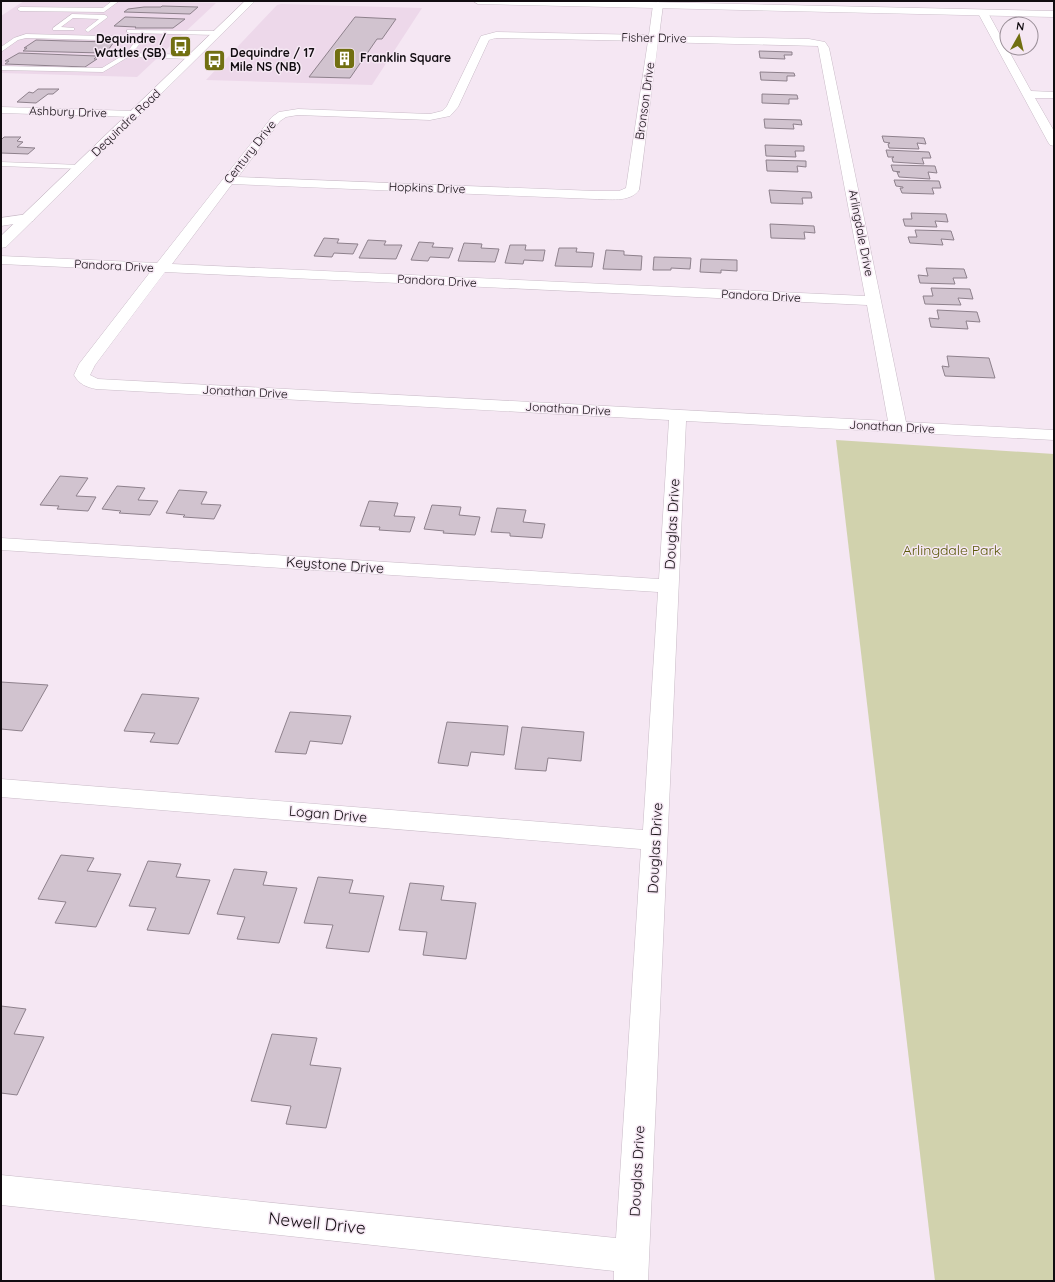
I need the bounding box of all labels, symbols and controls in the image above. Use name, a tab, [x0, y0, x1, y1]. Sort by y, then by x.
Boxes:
north arrow	[999, 16, 1039, 56]
text: N	[1015, 19, 1025, 34]
street label: Fisher Drive	[621, 29, 687, 46]
place label: Dequindre / Wattles (SB)	[95, 31, 166, 60]
bus stop icon: Dequindre / Wattles (SB)	[168, 33, 194, 59]
place label: Dequindre / 17 Mile NS (NB)	[230, 45, 315, 74]
building icon: Franklin Square	[331, 45, 357, 71]
bus stop icon: Dequindre / 17 Mile NS (NB)	[202, 47, 228, 73]
place label: Franklin Square	[360, 50, 451, 65]
street label: Bronson Drive	[632, 61, 657, 141]
street label: Dequindre Road	[88, 86, 163, 159]
street label: Ashbury Drive	[29, 103, 107, 120]
street label: Century Drive	[220, 117, 279, 186]
street label: Hopkins Drive	[388, 179, 466, 196]
street label: Arlingdale Drive	[846, 188, 877, 278]
street label: Pandora Drive	[74, 256, 154, 275]
street label: Pandora Drive	[397, 271, 477, 290]
street label: Pandora Drive	[721, 286, 801, 305]
street label: Jonathan Drive	[202, 382, 288, 401]
street label: Jonathan Drive	[525, 399, 611, 418]
street label: Jonathan Drive	[849, 417, 935, 436]
street label: Douglas Drive	[661, 478, 683, 570]
park label: Arlingdale Park	[903, 541, 1001, 559]
street label: Keystone Drive	[285, 553, 385, 577]
street label: Logan Drive	[288, 802, 368, 826]
street label: Douglas Drive	[644, 802, 666, 894]
street label: Douglas Drive	[626, 1125, 648, 1217]
street label: Newell Drive	[267, 1207, 367, 1238]

